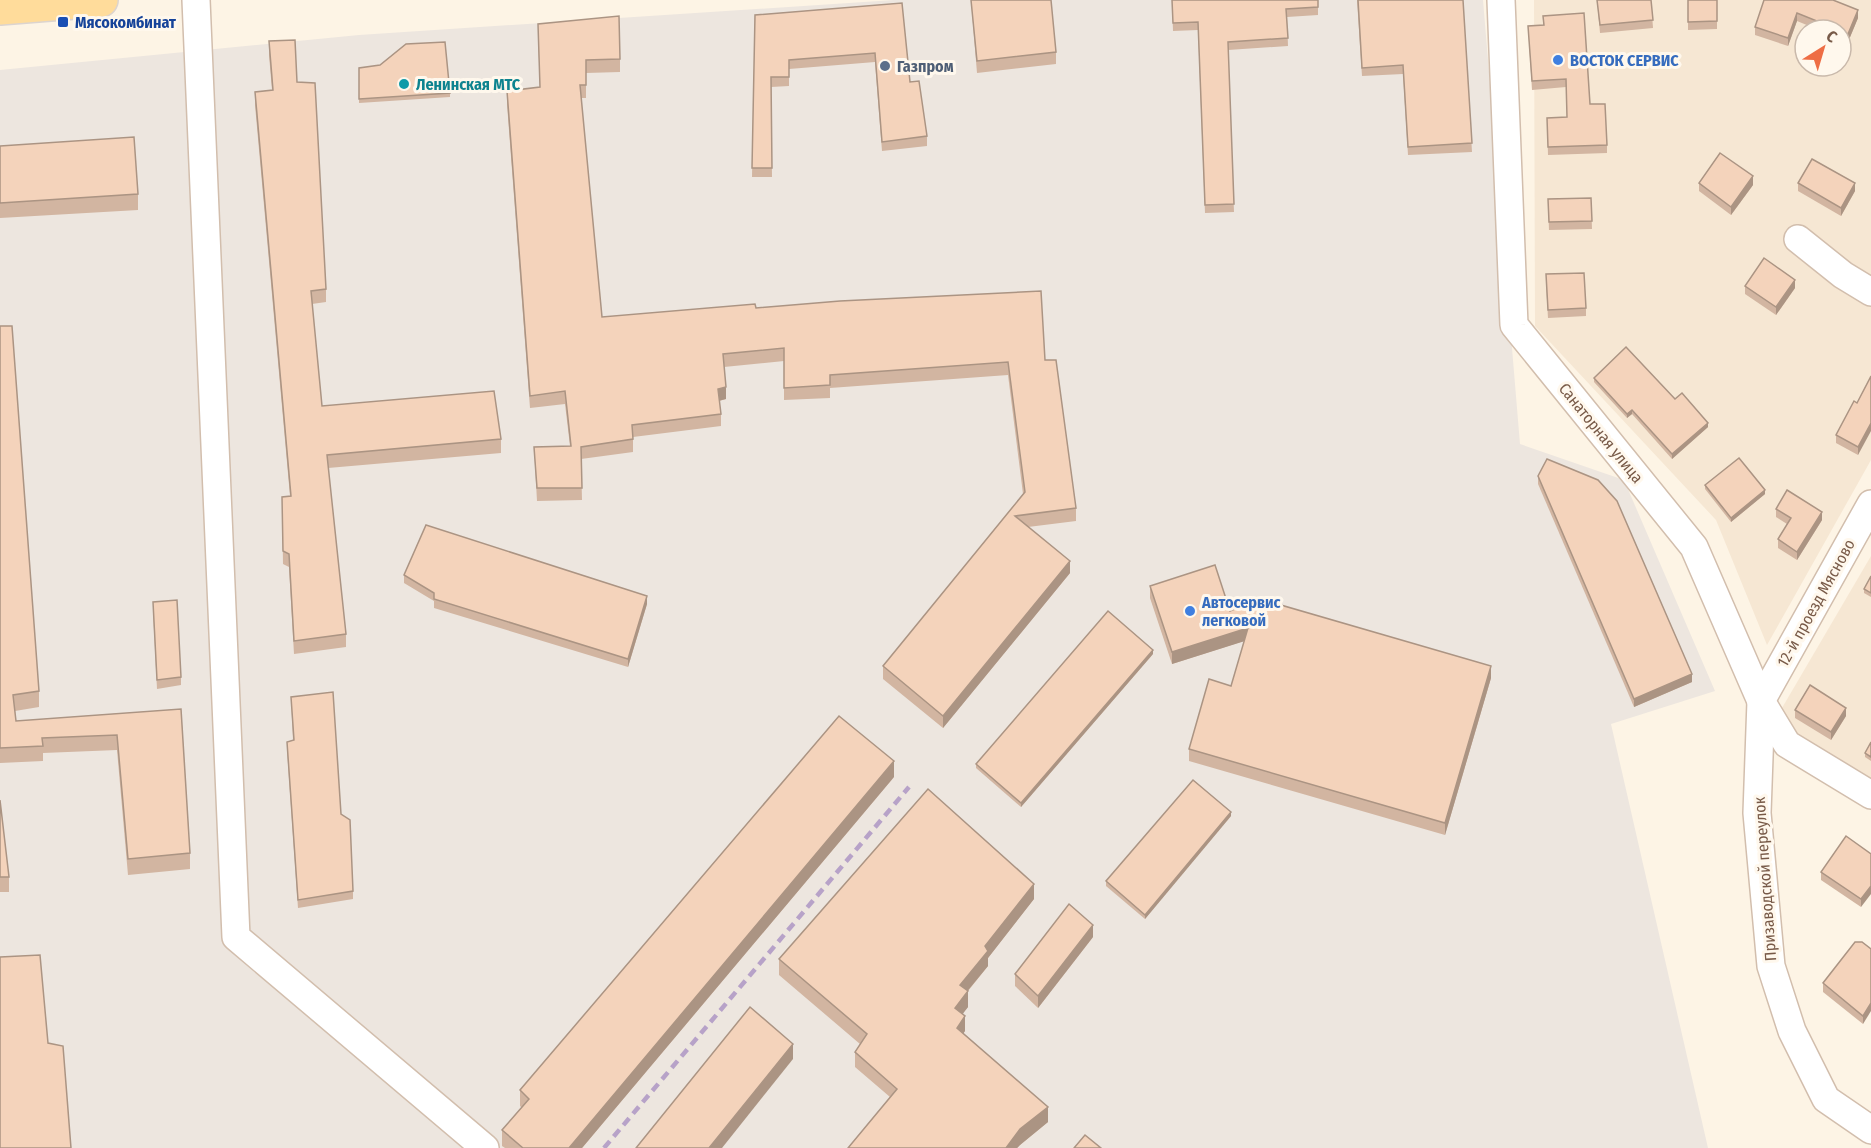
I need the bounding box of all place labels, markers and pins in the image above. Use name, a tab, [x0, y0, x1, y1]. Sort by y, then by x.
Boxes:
place label: Мясокомбинат	[75, 13, 176, 32]
marker: Мясокомбинат	[56, 15, 70, 29]
place label: ВОСТОК СЕРВИС	[1570, 51, 1679, 70]
marker: ВОСТОК СЕРВИС	[1551, 53, 1565, 67]
place label: Газпром	[897, 57, 954, 76]
marker: Газпром	[878, 59, 892, 73]
place label: Ленинская МТС	[416, 75, 521, 94]
marker: Ленинская МТС	[397, 77, 411, 91]
place label: Автосервис легковой	[1201, 593, 1281, 630]
marker: Автосервис легковой	[1183, 604, 1197, 618]

